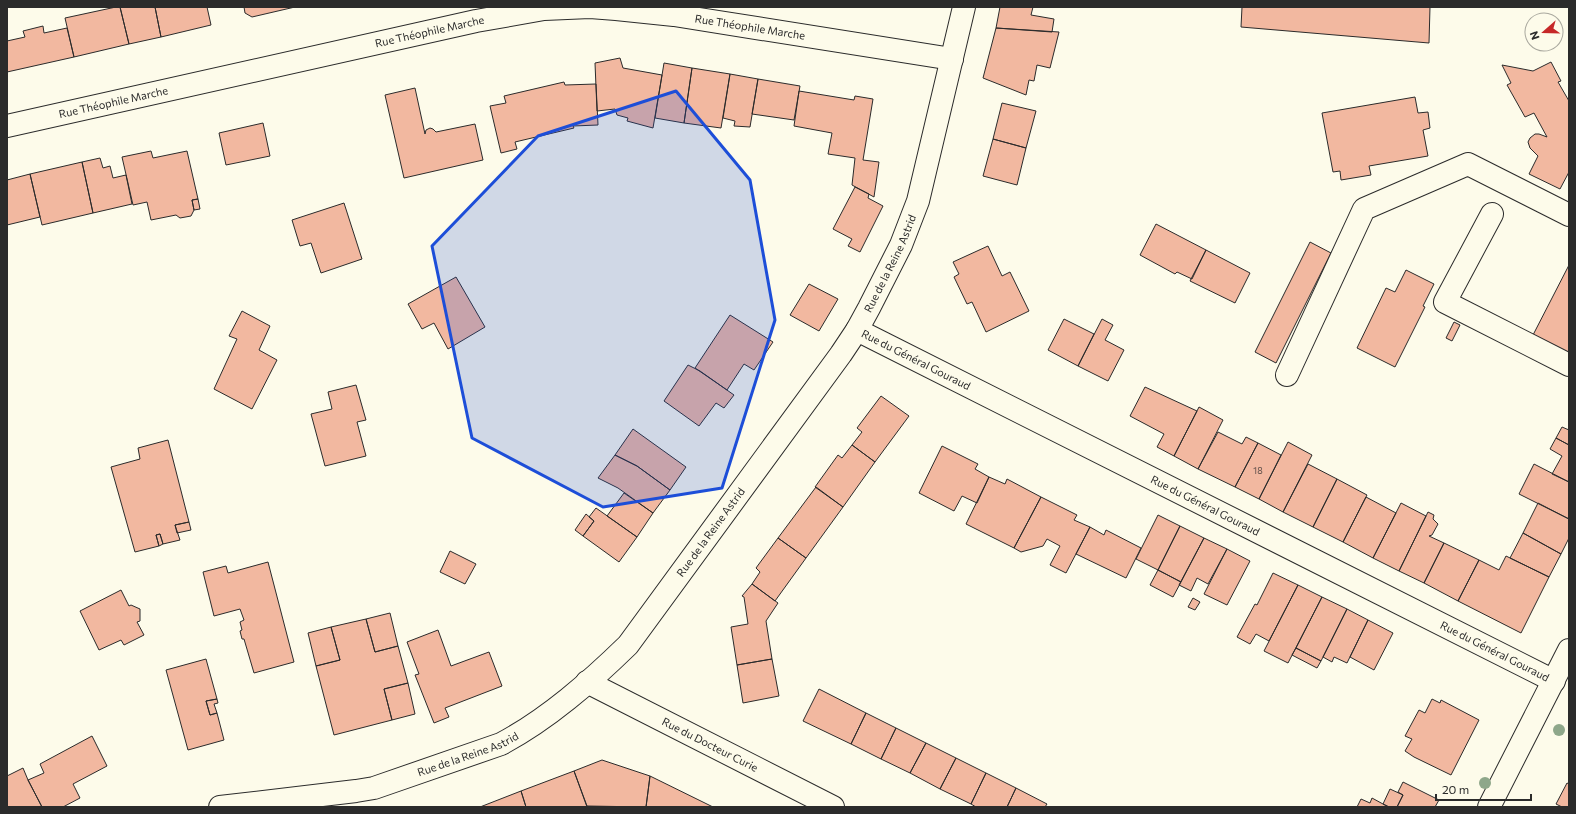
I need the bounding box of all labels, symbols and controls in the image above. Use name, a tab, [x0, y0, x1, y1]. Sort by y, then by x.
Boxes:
street label: Rue Théophile Marche	[694, 11, 806, 42]
north arrow	[1524, 12, 1564, 52]
street label: Rue Théophile Marche	[374, 13, 485, 49]
text: N	[1527, 29, 1542, 42]
street label: Rue Théophile Marche	[57, 83, 169, 120]
street label: Rue de la Reine Astrid	[861, 213, 918, 314]
street label: Rue du Général Gouraud	[859, 326, 973, 392]
house number: 18	[1253, 465, 1263, 476]
street label: Rue du Général Gouraud	[1149, 472, 1262, 538]
street label: Rue de la Reine Astrid	[673, 485, 747, 579]
street label: Rue du Général Gouraud	[1438, 618, 1552, 684]
street label: Rue du Docteur Curie	[660, 714, 761, 774]
street label: Rue de la Reine Astrid	[416, 729, 520, 778]
scale bar	[1436, 776, 1531, 802]
text: 20 m	[1442, 782, 1469, 796]

